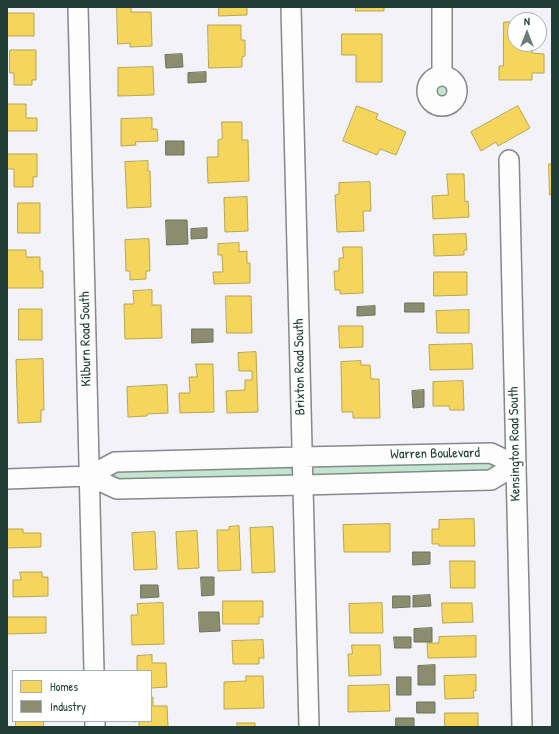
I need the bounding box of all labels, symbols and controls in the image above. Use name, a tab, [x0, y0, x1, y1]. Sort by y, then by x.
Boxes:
north arrow	[507, 12, 547, 52]
text: N	[524, 14, 530, 28]
street label: Kilburn Road South	[77, 291, 95, 387]
street label: Brixton Road South	[291, 319, 309, 415]
street label: Kensington Road South	[506, 386, 524, 502]
street label: Warren Boulevard	[390, 445, 480, 463]
legend	[12, 670, 152, 722]
text: Homes	[50, 678, 78, 695]
text: Industry	[50, 698, 86, 715]

